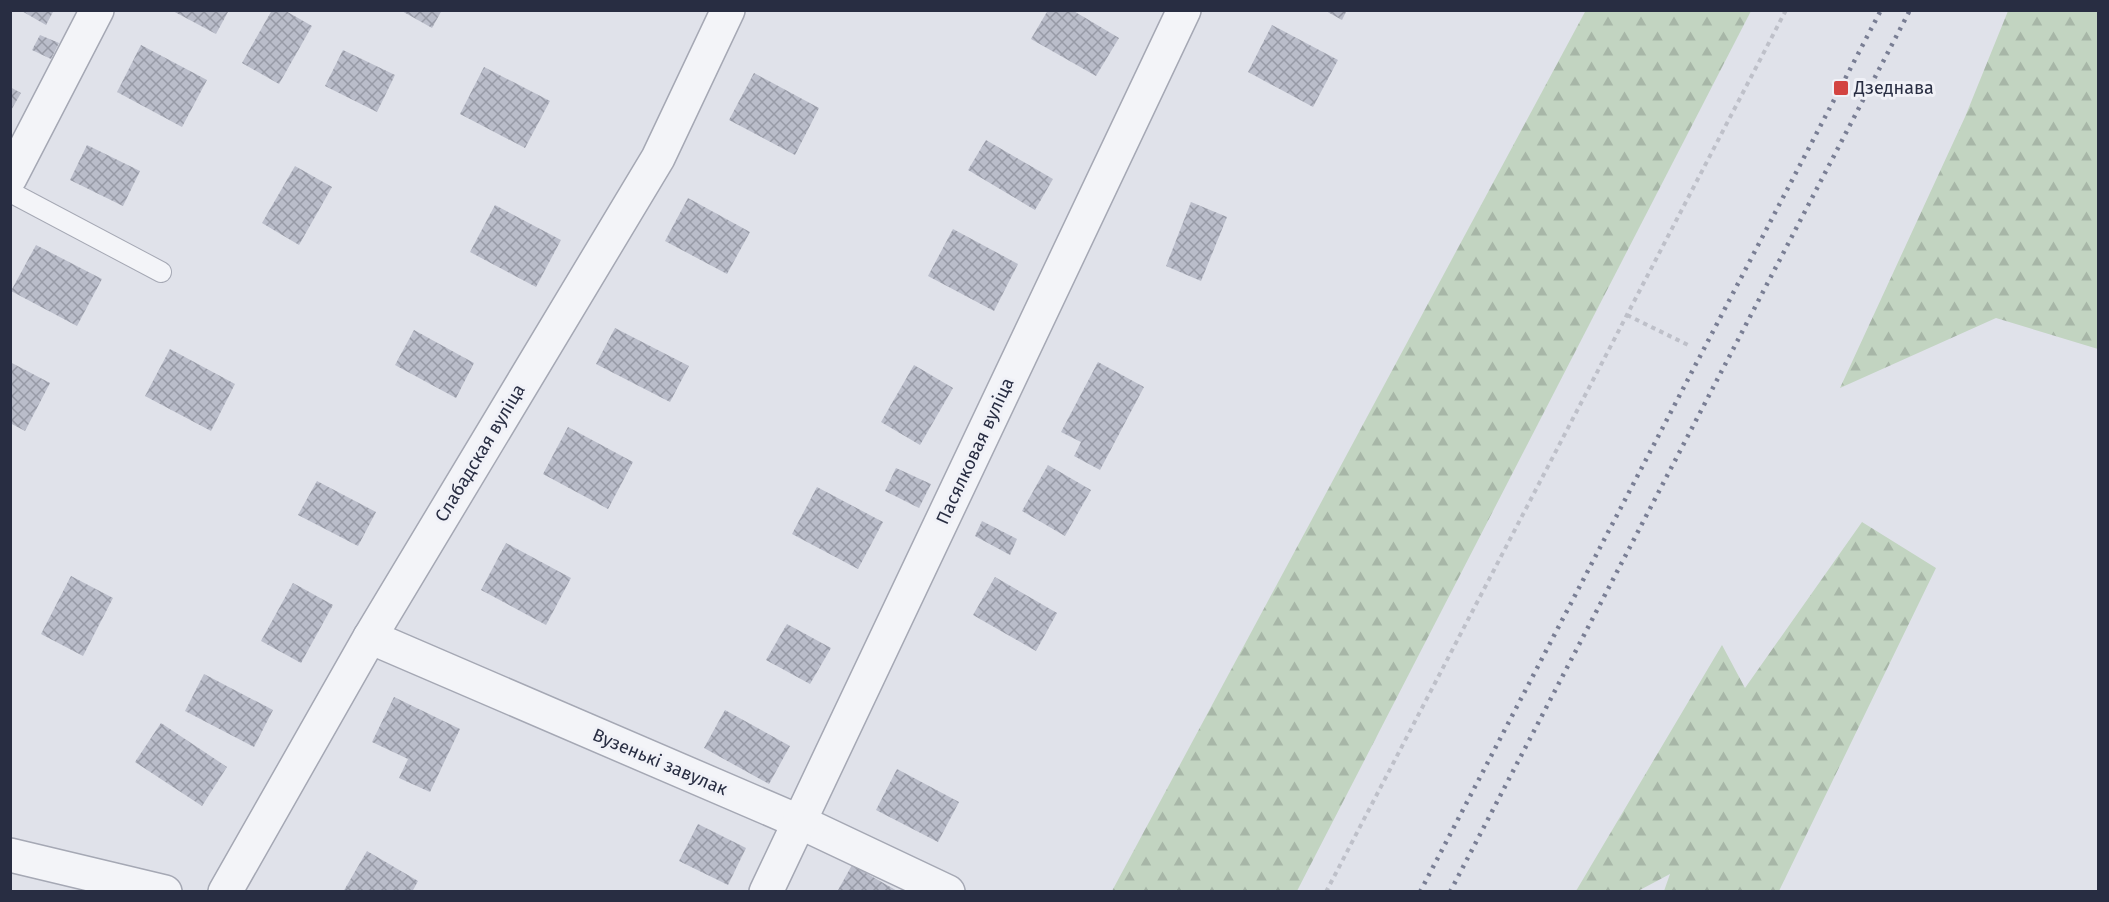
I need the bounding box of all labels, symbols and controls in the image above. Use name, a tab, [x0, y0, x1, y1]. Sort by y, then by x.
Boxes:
place label: Дзеднава	[1853, 77, 1934, 99]
marker: Дзеднава	[1832, 79, 1850, 97]
street label: Пасялковая вуліца	[931, 374, 1019, 528]
street label: Слабадская вуліца	[430, 380, 530, 526]
street label: Вузенькі завулак	[589, 724, 731, 801]

